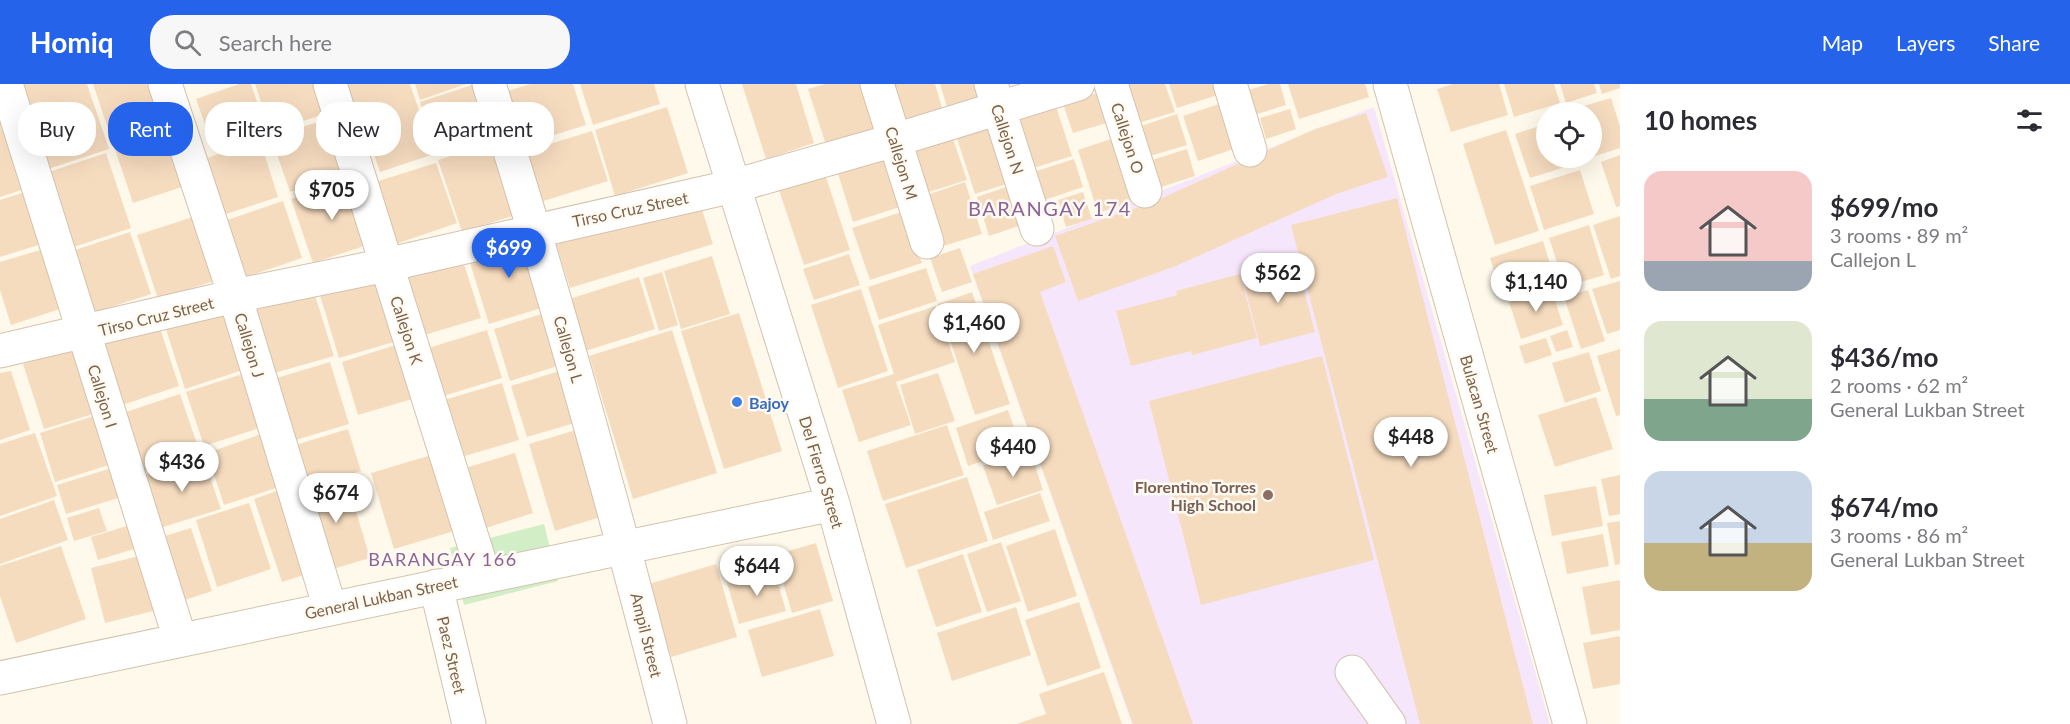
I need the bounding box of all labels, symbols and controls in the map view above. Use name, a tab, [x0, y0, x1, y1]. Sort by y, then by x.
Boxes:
search box	[150, 15, 570, 69]
text: Homiq	[30, 25, 114, 59]
icon: search	[171, 26, 204, 59]
text: Search here	[219, 29, 332, 56]
text: Map	[1822, 30, 1863, 55]
text: Layers	[1896, 30, 1955, 55]
text: Share	[1988, 30, 2040, 55]
street label: Callejon O	[1108, 100, 1148, 176]
street label: Callejon N	[988, 101, 1028, 177]
chip: Buy	[18, 102, 96, 156]
chip: Rent	[108, 102, 193, 156]
chip: Filters	[205, 102, 304, 156]
chip: New	[316, 102, 401, 156]
chip: Apartment	[413, 102, 554, 156]
map controls	[1536, 102, 1602, 168]
button: locate	[1536, 102, 1602, 168]
text: 10 homes	[1644, 104, 1757, 136]
icon: filters	[2013, 104, 2046, 137]
street label: Callejon M	[882, 124, 922, 202]
pin: $705	[296, 170, 368, 221]
text: $705	[309, 177, 355, 201]
street label: Tirso Cruz Street	[570, 187, 690, 231]
text: $699/mo	[1830, 191, 1938, 223]
icon: home	[1692, 195, 1764, 267]
district label: BARANGAY 174	[968, 196, 1132, 220]
text: 3 rooms · 89 m²	[1830, 223, 1968, 247]
pin: $699	[473, 228, 545, 279]
text: $699	[486, 235, 532, 259]
text: Callejon L	[1830, 247, 1916, 271]
pin: $562	[1242, 253, 1314, 304]
text: $562	[1255, 260, 1301, 284]
pin: $1,140	[1487, 262, 1585, 313]
text: $1,140	[1505, 269, 1567, 293]
street label: Tirso Cruz Street	[96, 292, 216, 339]
street label: Callejon K	[387, 293, 427, 367]
pin: $1,460	[925, 303, 1023, 354]
street label: Callejon J	[231, 310, 269, 380]
text: $1,460	[943, 310, 1005, 334]
street label: Callejon L	[550, 313, 588, 385]
text: $436/mo	[1830, 341, 1938, 373]
icon: home	[1692, 345, 1764, 417]
street label: Bulacan Street	[1457, 353, 1503, 456]
street label: Callejon I	[84, 362, 122, 430]
text: 2 rooms · 62 m²	[1830, 373, 1968, 397]
place label: Bajoy	[749, 393, 789, 412]
marker: Bajoy	[730, 395, 744, 409]
text: General Lukban Street	[1830, 397, 2025, 421]
street label: Del Fierro Street	[796, 414, 848, 531]
pin: $448	[1375, 417, 1447, 468]
text: $448	[1388, 424, 1434, 448]
pin: $440	[977, 427, 1049, 478]
text: $440	[990, 434, 1036, 458]
pin: $436	[146, 442, 218, 493]
text: $436	[159, 449, 205, 473]
pin: $674	[300, 473, 372, 524]
place label: Florentino Torres High School	[1135, 477, 1256, 514]
text: $674	[313, 480, 359, 504]
marker: Florentino Torres High School	[1261, 488, 1275, 502]
text: $674/mo	[1830, 491, 1938, 523]
icon: home	[1692, 495, 1764, 567]
text: 3 rooms · 86 m²	[1830, 523, 1968, 547]
pin: $644	[721, 546, 793, 597]
text: General Lukban Street	[1830, 547, 2025, 571]
district label: BARANGAY 166	[368, 548, 518, 570]
text: $644	[734, 553, 780, 577]
street label: General Lukban Street	[303, 571, 459, 622]
street label: Ampil Street	[627, 591, 667, 680]
street label: Paez Street	[434, 614, 470, 696]

